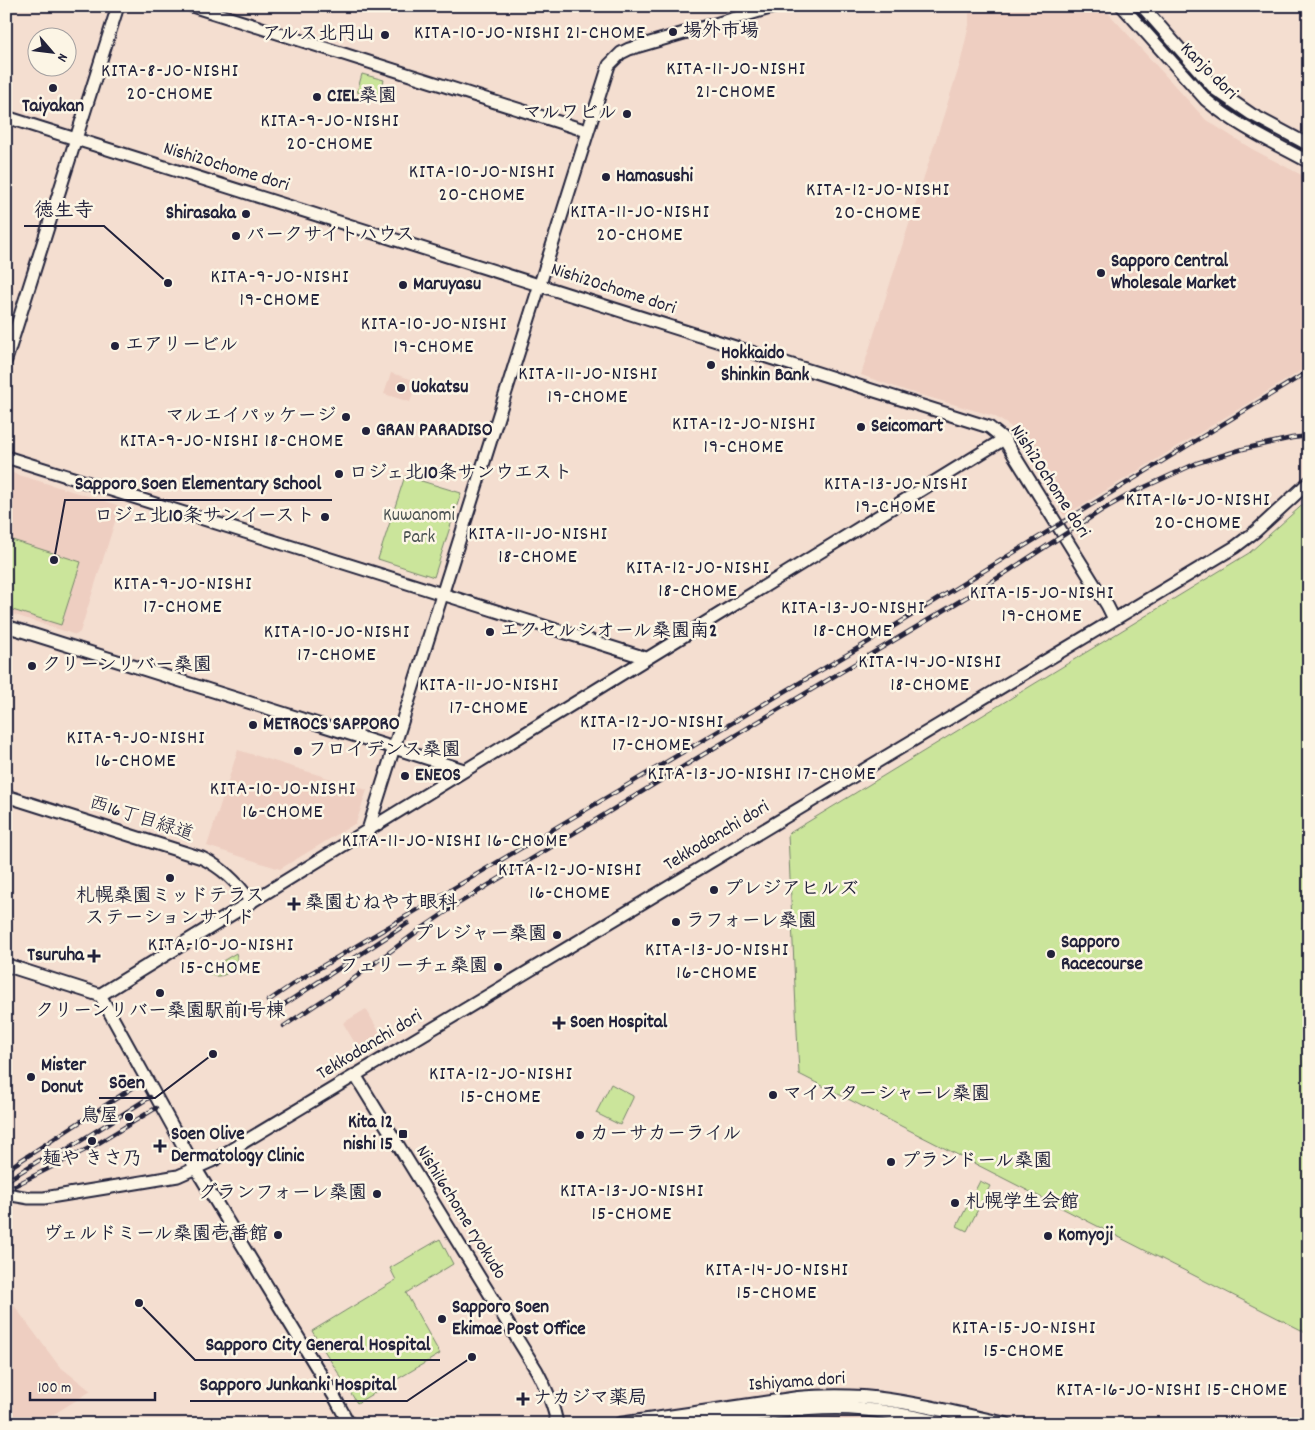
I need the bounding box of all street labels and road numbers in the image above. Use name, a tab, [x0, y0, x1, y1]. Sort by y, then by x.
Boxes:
street label: Kanjo dori	[1173, 37, 1243, 107]
street label: Nishi20chome dori	[160, 136, 293, 200]
street label: Nishi20chome dori	[547, 257, 680, 323]
street label: Nishi20chome dori	[1002, 420, 1096, 544]
street label: 西16丁目緑道	[85, 790, 197, 850]
street label: Tekkodanchi dori	[659, 795, 775, 879]
street label: Tekkodanchi dori	[312, 1004, 428, 1088]
street label: Nishi16chome ryokudo	[408, 1141, 512, 1285]
street label: Ishiyama dori	[748, 1366, 847, 1400]

